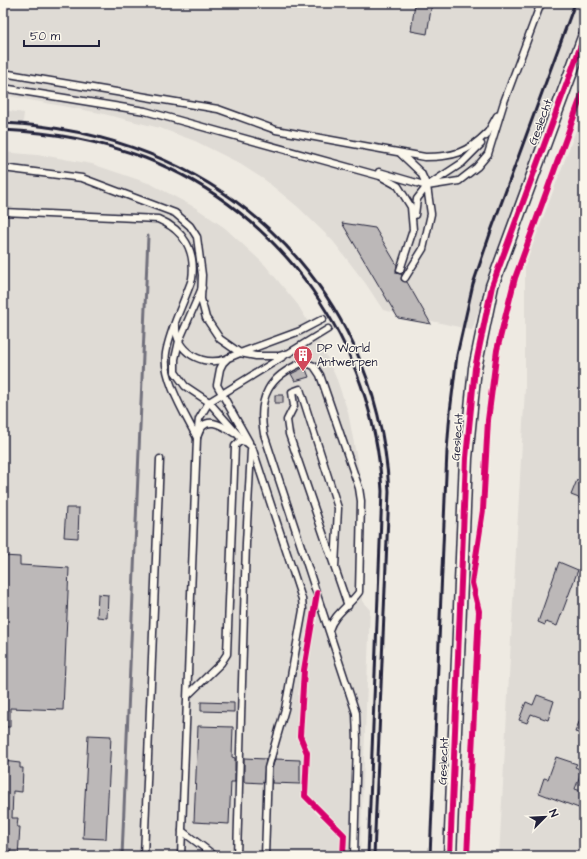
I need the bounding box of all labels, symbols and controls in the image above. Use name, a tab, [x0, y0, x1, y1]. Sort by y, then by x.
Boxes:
scale bar	[24, 22, 99, 48]
text: 50 m	[30, 28, 61, 45]
street label: Geslecht	[524, 97, 557, 147]
place label: DP World Antwerpen	[317, 340, 378, 371]
building icon: DP World Antwerpen	[292, 344, 314, 372]
street label: Geslecht	[447, 413, 468, 461]
street label: Geslecht	[434, 737, 453, 785]
north arrow	[525, 797, 565, 837]
text: N	[545, 807, 562, 819]

